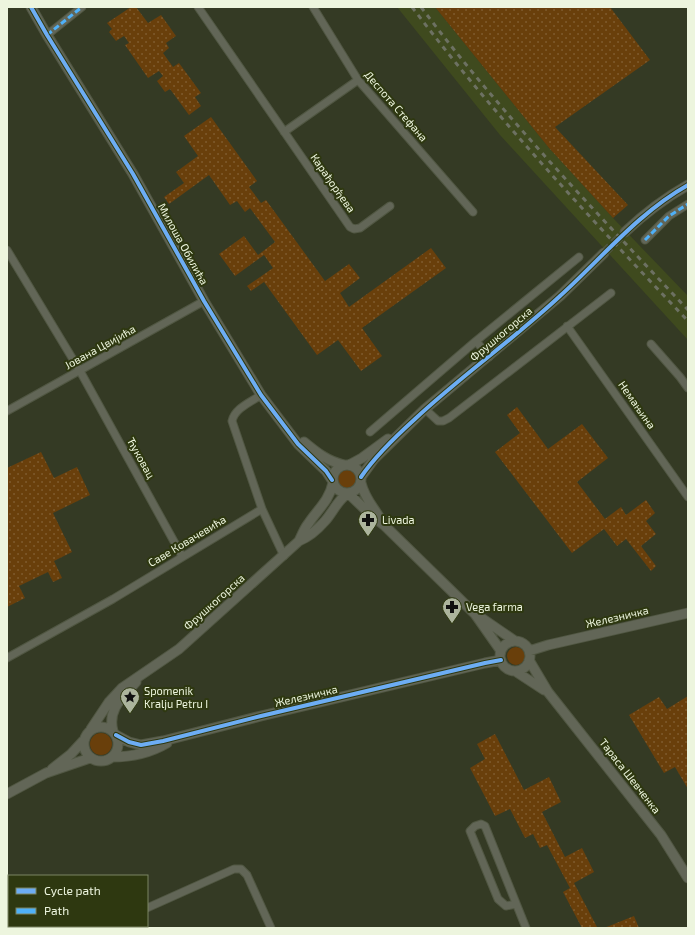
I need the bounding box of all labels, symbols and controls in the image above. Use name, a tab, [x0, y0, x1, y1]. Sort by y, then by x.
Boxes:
street label: Деспота Стефана	[362, 68, 431, 144]
street label: Карађорђева	[308, 151, 358, 215]
street label: Милоша Обилића	[156, 201, 211, 287]
street label: Фрушкогорска	[467, 304, 535, 364]
street label: Јована Цвијића	[62, 322, 138, 372]
street label: Немањина	[616, 378, 659, 431]
street label: Ћуковац	[124, 435, 158, 482]
pharmacy icon: Livada	[357, 509, 379, 537]
street label: Саве Ковачевића	[145, 512, 228, 569]
place label: Livada	[382, 513, 415, 526]
street label: Фрушкогорска	[181, 571, 247, 633]
pharmacy icon: Vega farma	[441, 596, 463, 624]
place label: Vega farma	[466, 600, 523, 613]
street label: Железничка	[584, 603, 650, 630]
street label: Железничка	[273, 682, 339, 709]
place label: Spomenik Kralju Petru I	[144, 684, 208, 711]
place icon: Spomenik Kralju Petru I	[119, 686, 141, 714]
street label: Тараса Шевченка	[597, 736, 664, 816]
legend	[8, 875, 148, 927]
text: Cycle path	[44, 883, 101, 897]
text: Path	[44, 903, 69, 917]

